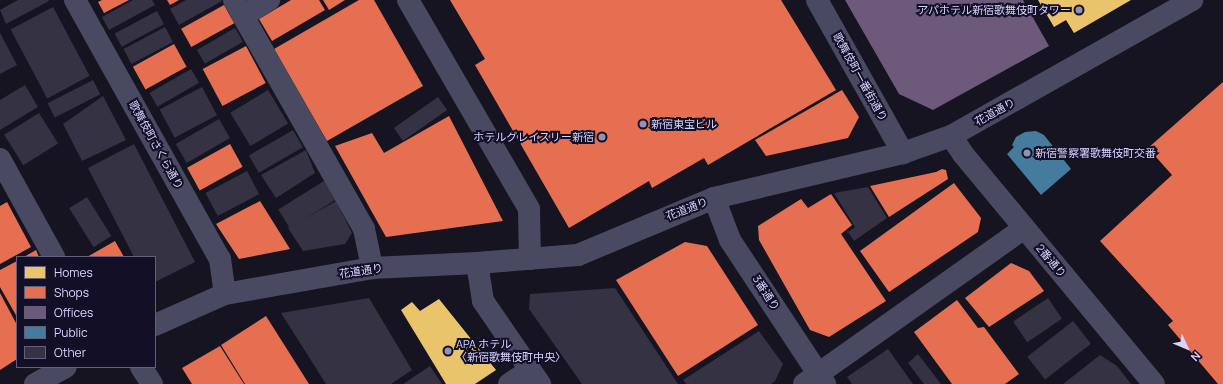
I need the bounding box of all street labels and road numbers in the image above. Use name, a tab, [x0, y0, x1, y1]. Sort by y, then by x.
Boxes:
street label: 歌舞伎町一番街通り	[830, 31, 890, 123]
street label: 花道通り	[973, 96, 1017, 128]
street label: 歌舞伎町さくら通り	[126, 99, 186, 191]
street label: 花道通り	[664, 195, 710, 223]
street label: 2番通り	[1033, 242, 1069, 280]
street label: 花道通り	[338, 261, 384, 281]
street label: 3番通り	[750, 273, 782, 313]

